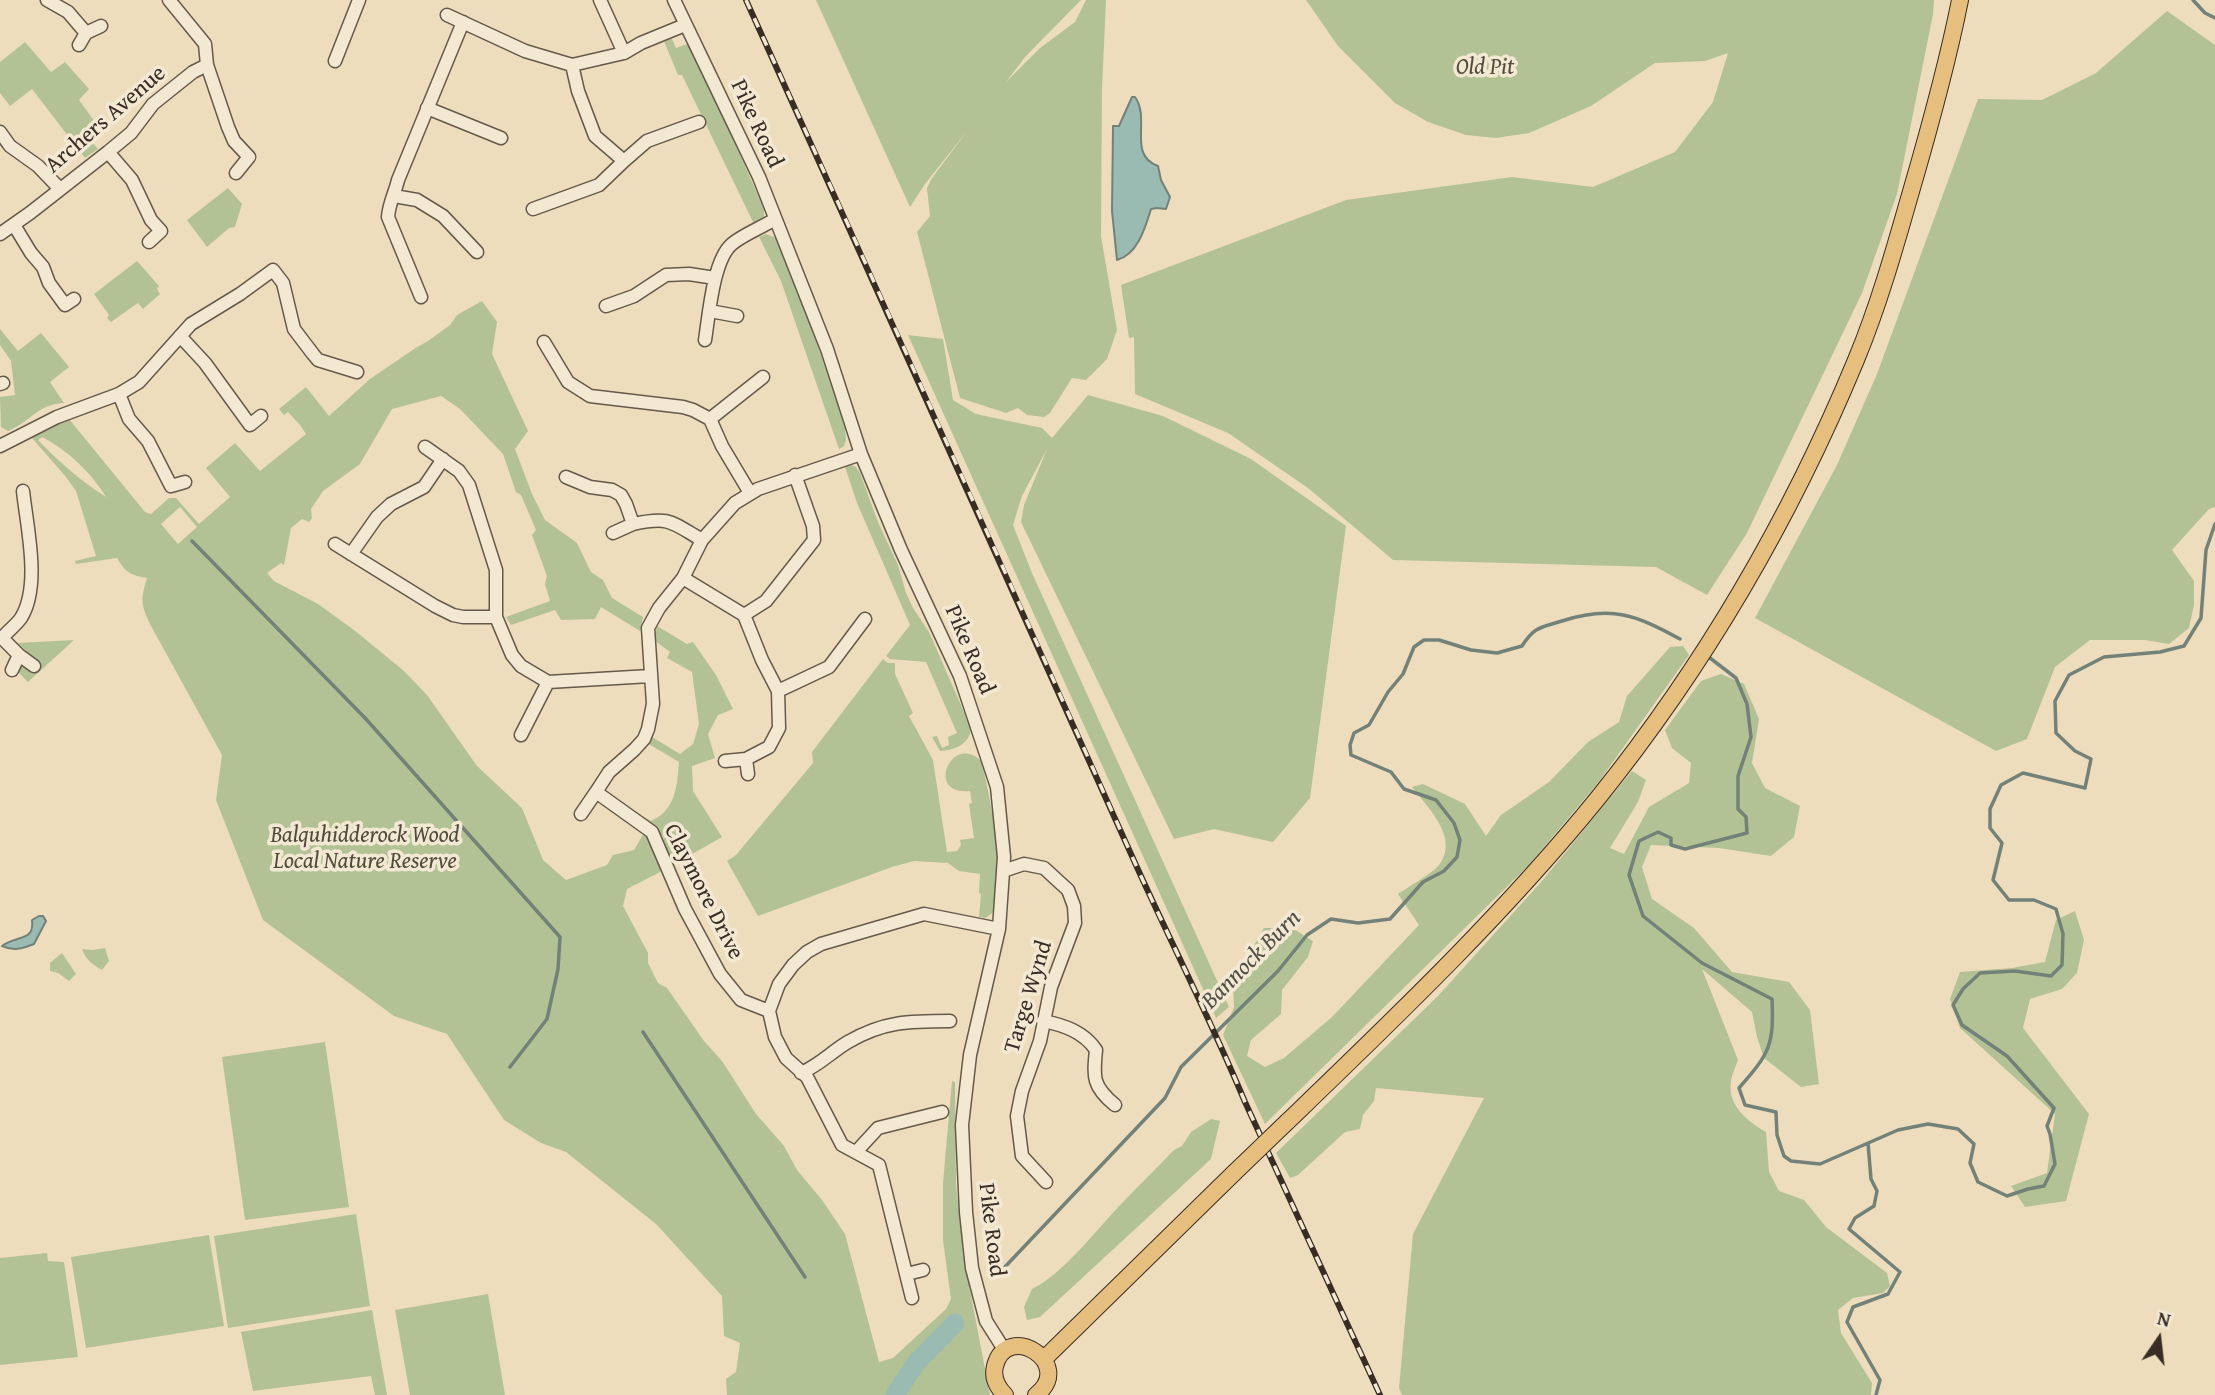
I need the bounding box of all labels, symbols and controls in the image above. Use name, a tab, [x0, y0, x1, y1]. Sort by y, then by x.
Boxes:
park label: Old Pit	[1456, 54, 1514, 82]
street label: Archers Avenue	[40, 60, 172, 180]
street label: Pike Road	[724, 76, 788, 172]
street label: Pike Road	[938, 601, 1000, 699]
street label: Claymore Drive	[657, 820, 749, 964]
park label: Balquhidderock Wood Local Nature Reserve	[270, 822, 460, 876]
water label: Bannock Burn	[1196, 904, 1308, 1016]
street label: Targe Wynd	[999, 938, 1059, 1056]
street label: Pike Road	[972, 1182, 1010, 1278]
north arrow	[2124, 1304, 2194, 1374]
text: N	[2155, 1304, 2174, 1334]

